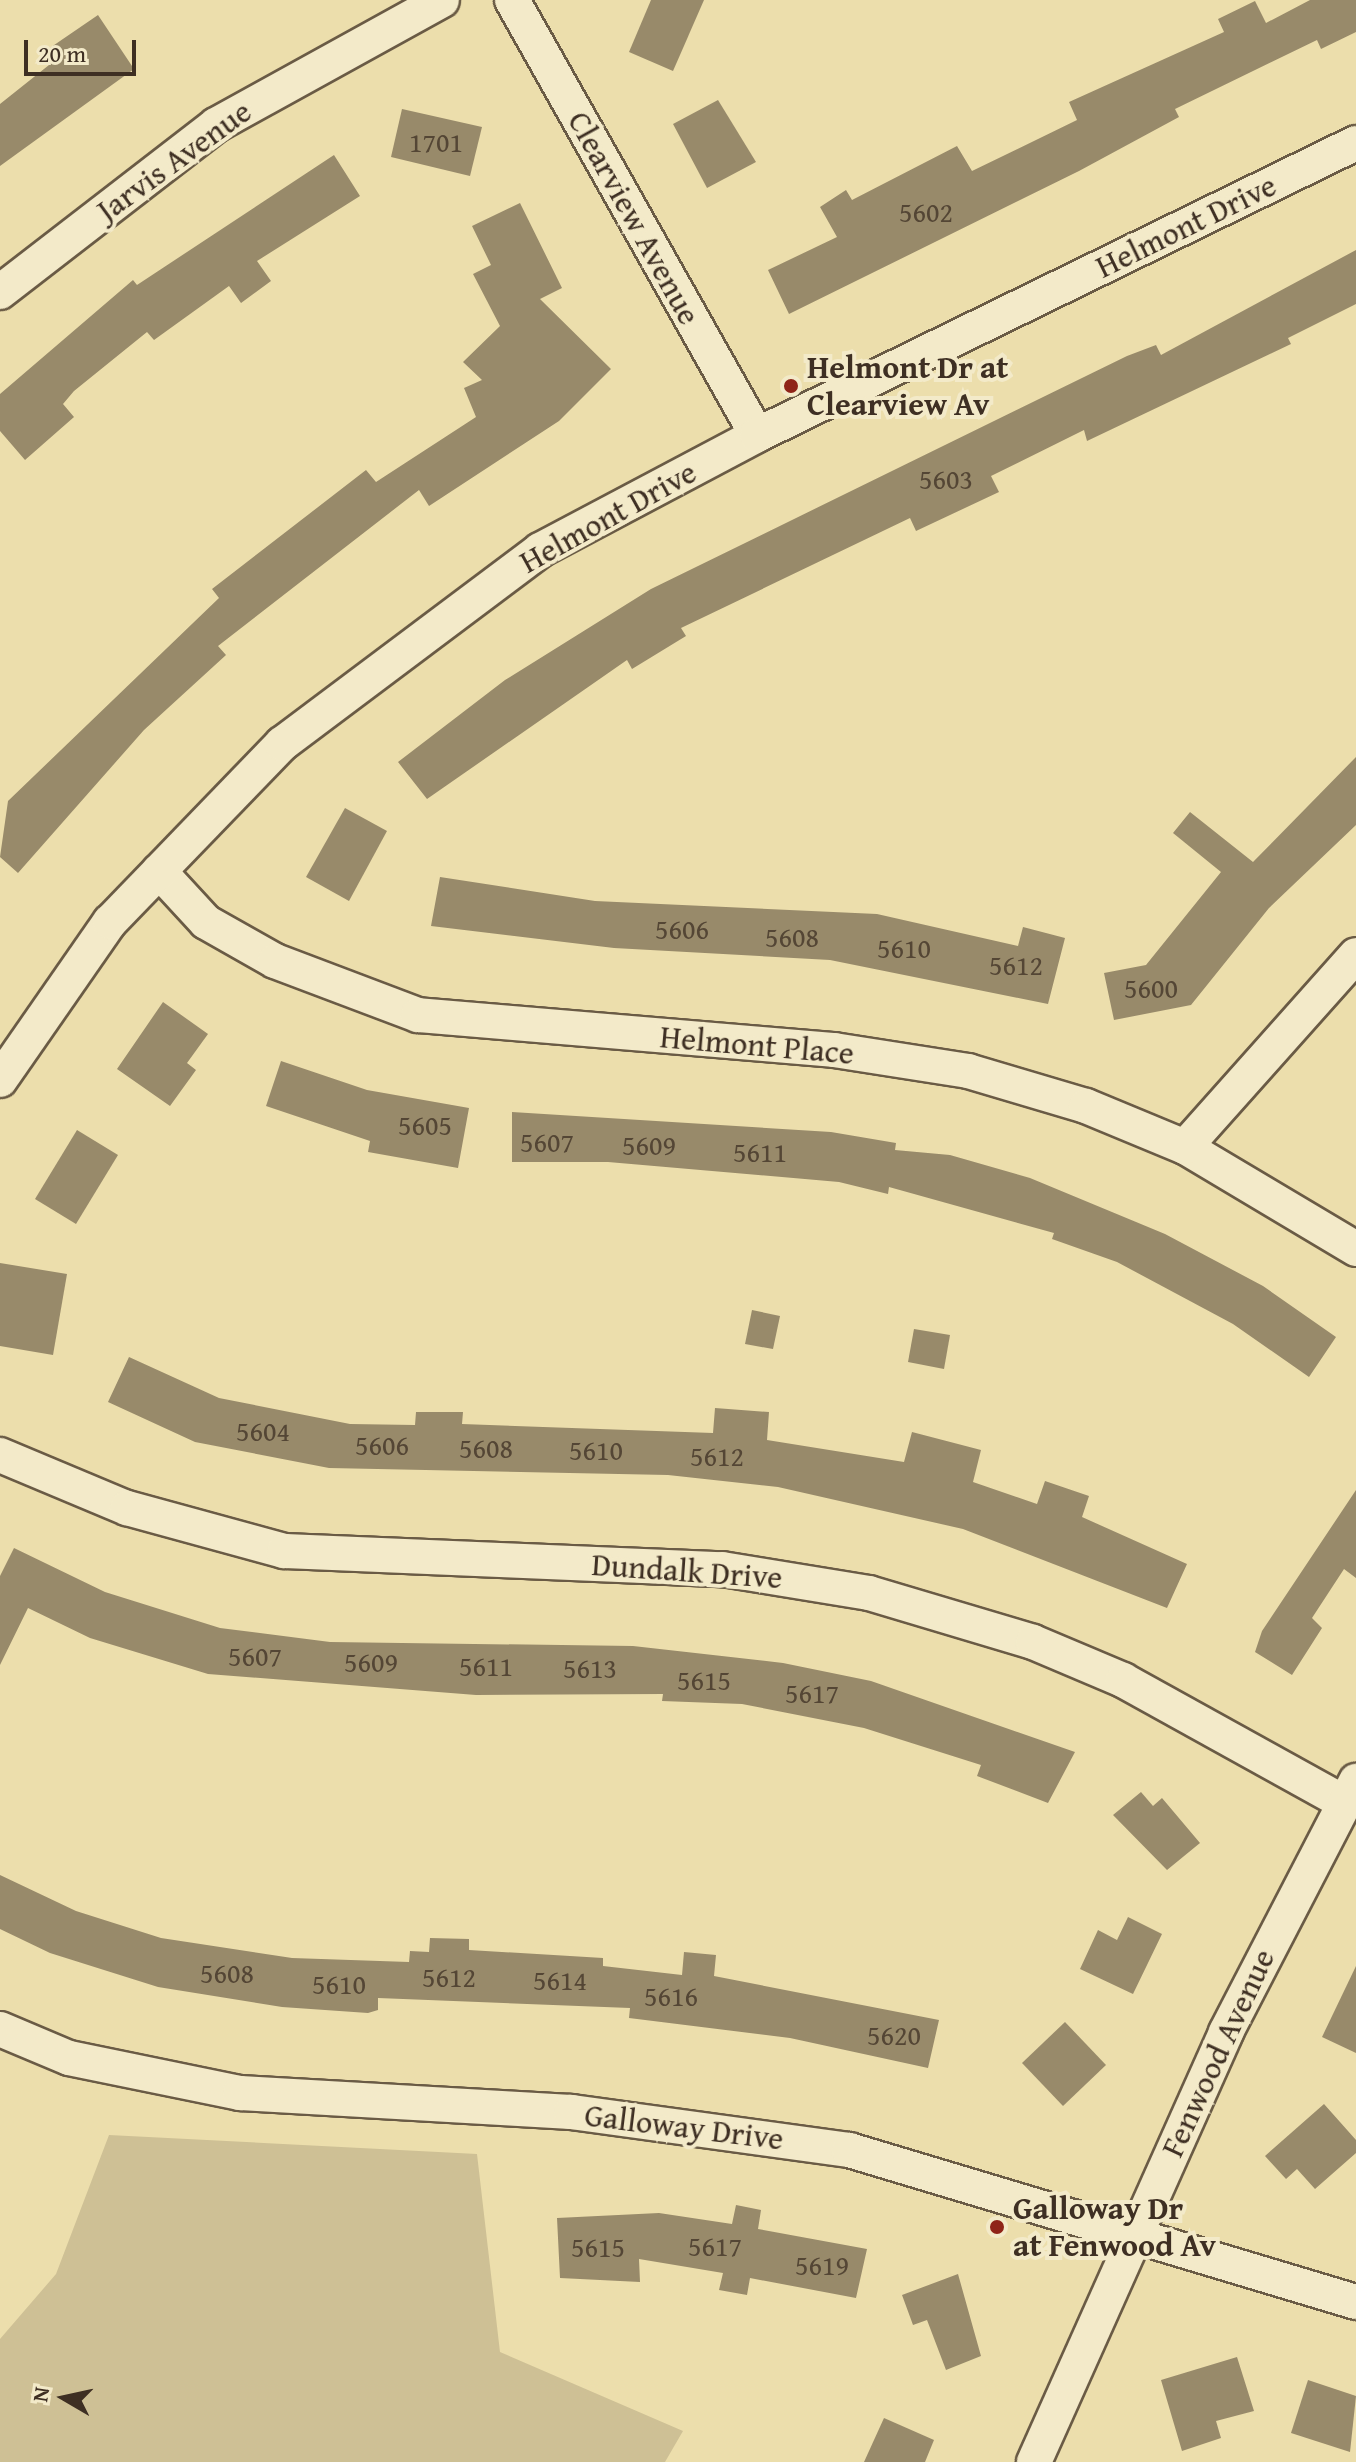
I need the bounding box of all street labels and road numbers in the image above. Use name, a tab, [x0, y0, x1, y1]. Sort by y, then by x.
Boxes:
street label: Jarvis Avenue	[89, 92, 259, 230]
street label: Clearview Avenue	[560, 105, 708, 331]
street label: Helmont Drive	[1090, 166, 1282, 286]
street label: Helmont Drive	[513, 453, 703, 581]
street label: Helmont Place	[658, 1017, 856, 1073]
street label: Dundalk Drive	[590, 1545, 784, 1597]
street label: Fenwood Avenue	[1153, 1943, 1283, 2163]
street label: Galloway Drive	[582, 2096, 786, 2158]

